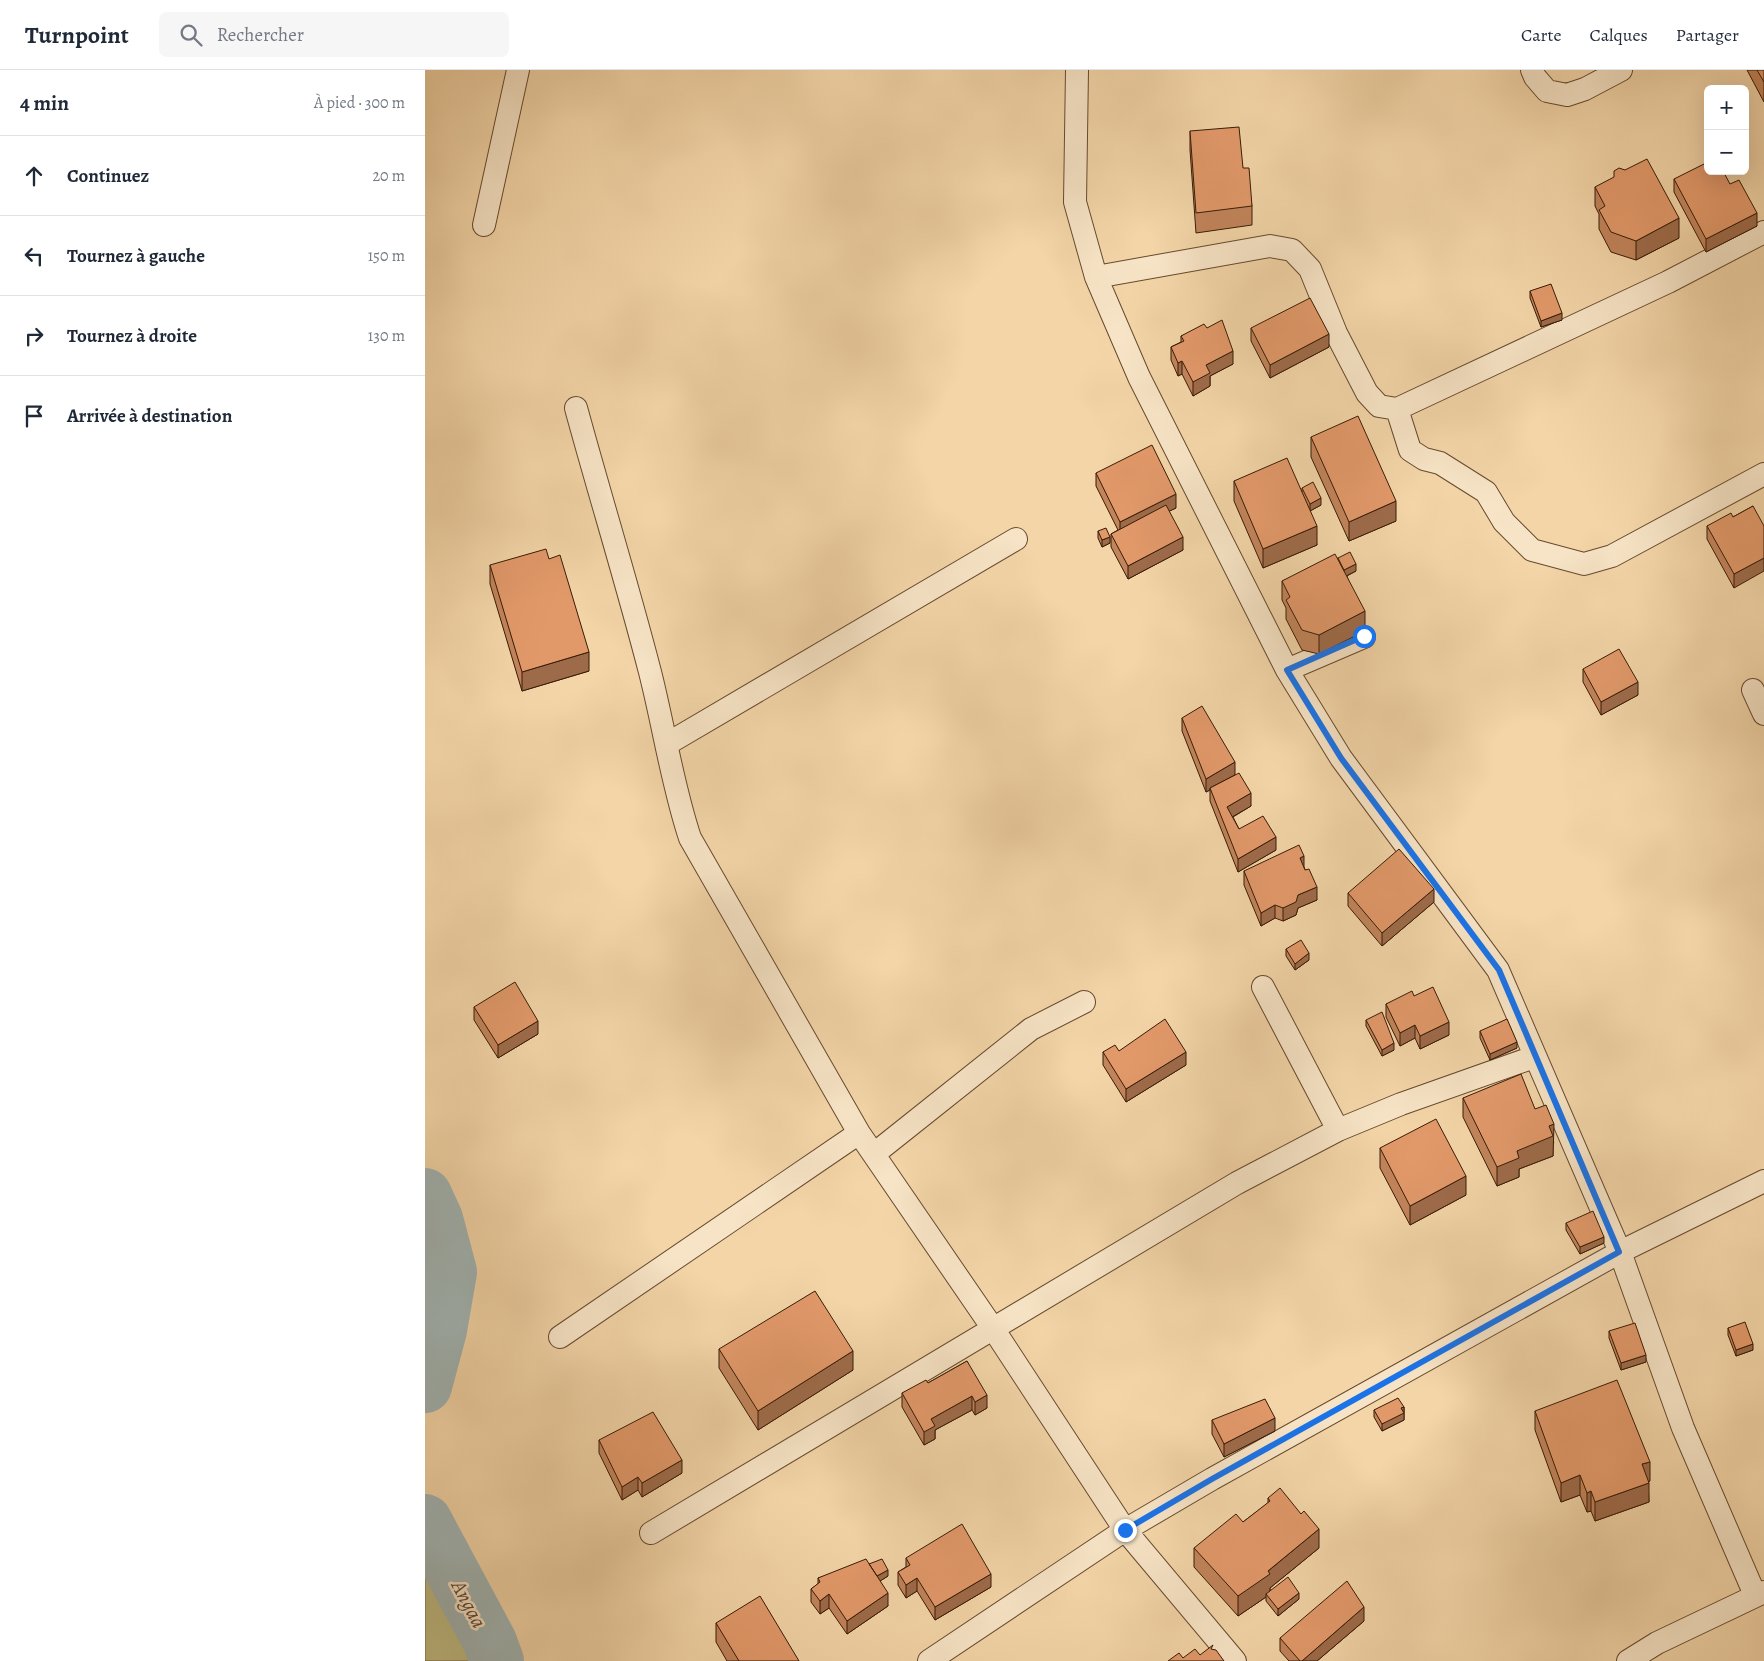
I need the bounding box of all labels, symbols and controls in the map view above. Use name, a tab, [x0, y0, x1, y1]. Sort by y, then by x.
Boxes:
search box	[159, 12, 509, 57]
text: Turnpoint	[25, 19, 129, 51]
icon: search	[177, 21, 205, 49]
text: Rechercher	[217, 22, 304, 48]
text: Carte	[1521, 23, 1561, 47]
text: Calques	[1589, 23, 1648, 47]
text: Partager	[1676, 23, 1739, 47]
map controls	[1704, 85, 1749, 175]
button: +	[1704, 85, 1749, 130]
text: 4 min	[20, 89, 69, 117]
text: À pied · 300 m	[314, 92, 405, 114]
button: −	[1704, 130, 1749, 175]
icon: ahead	[20, 162, 48, 190]
text: Continuez	[67, 163, 149, 189]
text: 20 m	[372, 165, 405, 187]
icon: left	[20, 242, 48, 270]
text: Tournez à gauche	[67, 243, 205, 269]
text: 150 m	[368, 245, 405, 267]
icon: right	[20, 322, 48, 350]
text: Tournez à droite	[67, 323, 197, 349]
text: 130 m	[368, 325, 405, 347]
icon: arrive	[20, 402, 48, 430]
text: Arrivée à destination	[67, 403, 232, 429]
route start	[1353, 625, 1376, 648]
route end	[1114, 1519, 1137, 1542]
water label: Angaa	[444, 1574, 493, 1633]

